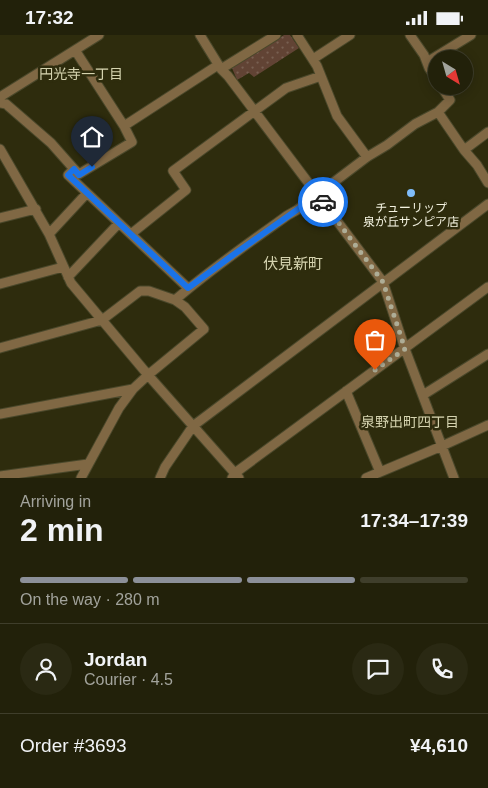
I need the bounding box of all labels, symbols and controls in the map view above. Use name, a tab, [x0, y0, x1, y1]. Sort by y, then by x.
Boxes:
text: 17:32	[25, 7, 74, 28]
north arrow	[428, 50, 472, 95]
map controls	[428, 50, 473, 95]
district label: 円光寺一丁目	[39, 66, 123, 82]
pin	[71, 116, 113, 167]
icon: home	[78, 123, 106, 151]
courier	[298, 177, 348, 227]
marker: チューリップ 泉が丘サンピア店	[405, 187, 417, 199]
icon: car	[309, 188, 337, 216]
place label: チューリップ 泉が丘サンピア店	[363, 201, 459, 229]
district label: 伏見新町	[263, 255, 323, 272]
pin	[354, 319, 396, 370]
icon: bag	[361, 326, 389, 354]
district label: 泉野出町四丁目	[361, 414, 459, 430]
text: Arriving in	[20, 493, 91, 510]
text: 17:34–17:39	[360, 510, 468, 531]
text: 2 min	[20, 512, 104, 548]
text: On the way · 280 m	[20, 591, 160, 608]
button: person	[20, 643, 72, 695]
button: chat	[352, 643, 404, 695]
button: phone	[416, 643, 468, 695]
text: Jordan	[84, 649, 147, 670]
text: Courier · 4.5	[84, 671, 173, 688]
text: Order #3693	[20, 735, 127, 756]
text: ¥4,610	[410, 735, 468, 756]

